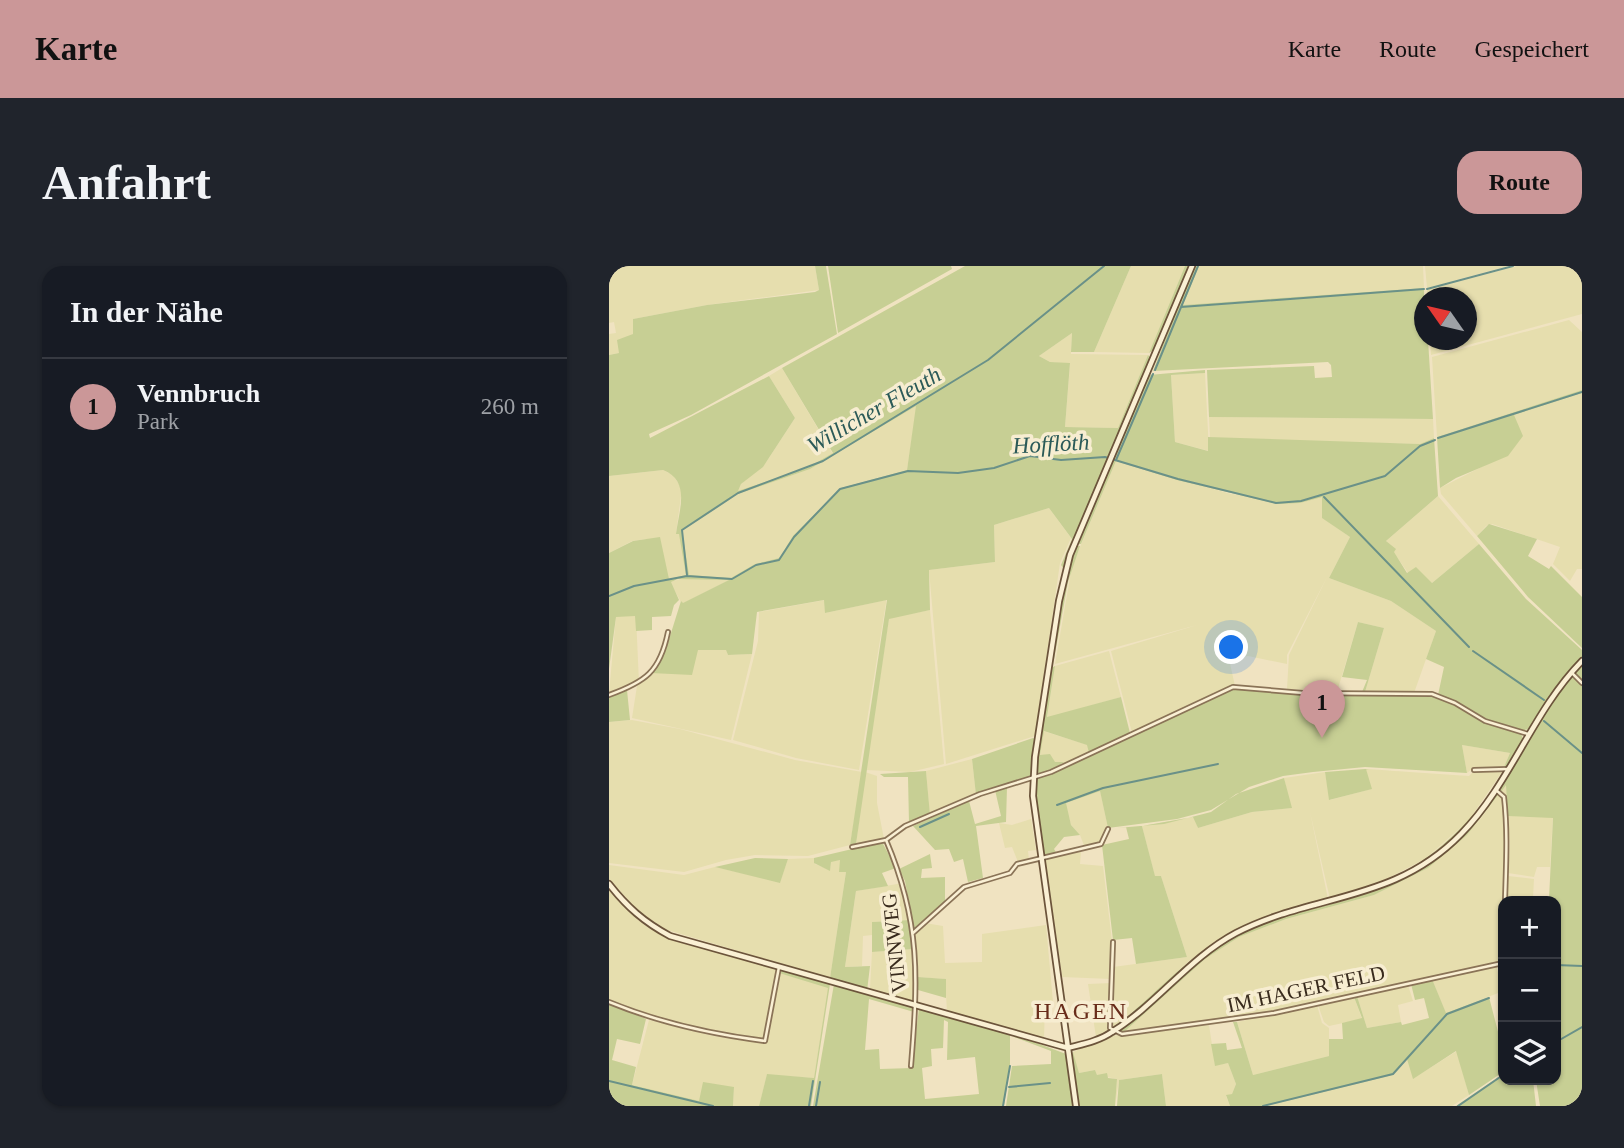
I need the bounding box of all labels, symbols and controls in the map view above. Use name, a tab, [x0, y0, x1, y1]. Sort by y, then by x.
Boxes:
text: Karte	[35, 31, 117, 67]
text: Karte	[1288, 36, 1341, 62]
text: Route	[1379, 36, 1436, 62]
text: Gespeichert	[1474, 36, 1589, 62]
button: Route	[1457, 151, 1582, 214]
text: Anfahrt	[42, 155, 211, 210]
north arrow	[1414, 287, 1477, 350]
text: In der Nähe	[70, 295, 223, 328]
water label: Willicher Fleuth	[803, 362, 945, 458]
text: Vennbruch	[137, 379, 260, 408]
text: 1	[87, 394, 99, 419]
text: 260 m	[481, 394, 539, 419]
text: Park	[137, 409, 179, 434]
water label: Hofflöth	[1011, 430, 1090, 459]
your location	[1214, 630, 1248, 664]
pin: 1	[1299, 680, 1345, 738]
street label: VINNWEG	[877, 892, 911, 994]
map controls	[1498, 896, 1561, 1085]
button: +	[1498, 896, 1561, 959]
button: −	[1498, 959, 1561, 1022]
street label: IM HAGER FELD	[1225, 961, 1387, 1017]
district label: HAGEN	[1034, 998, 1128, 1024]
button: layers	[1498, 1022, 1561, 1085]

